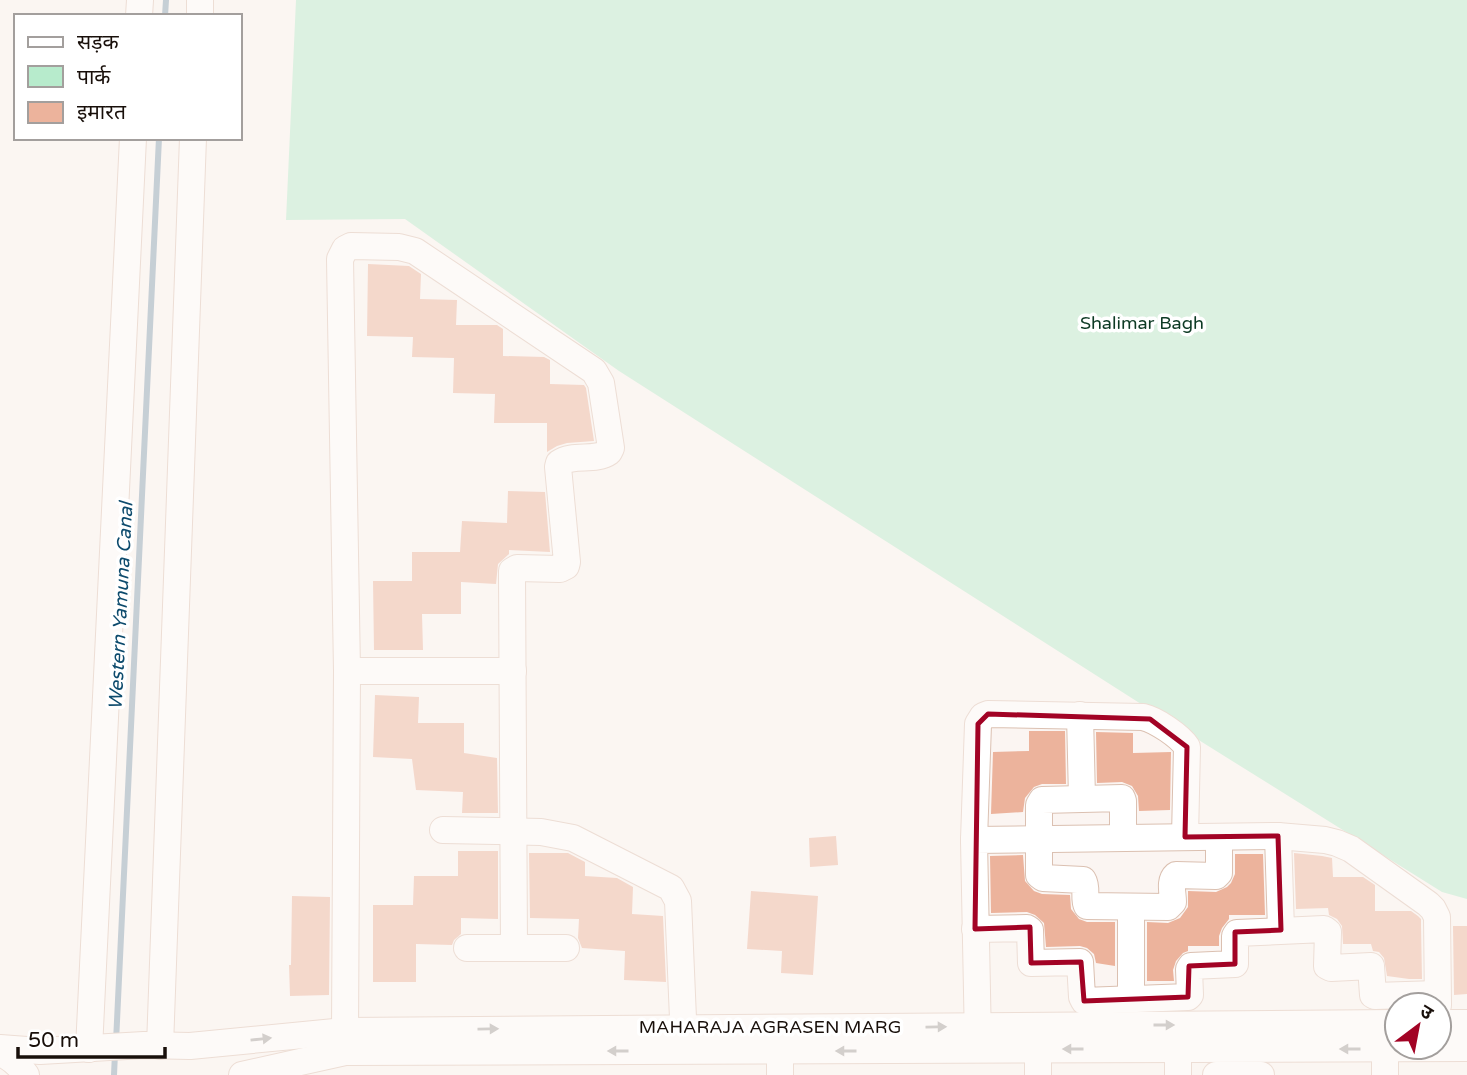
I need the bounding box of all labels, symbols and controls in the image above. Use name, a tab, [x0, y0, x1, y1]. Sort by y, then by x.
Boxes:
legend	[14, 14, 242, 140]
text: सड़क	[77, 30, 119, 55]
text: पार्क	[77, 65, 111, 90]
text: इमारत	[77, 100, 127, 125]
park label: Shalimar Bagh	[1080, 312, 1204, 334]
water label: Western Yamuna Canal	[105, 499, 138, 710]
north arrow	[1383, 991, 1453, 1061]
text: उ	[1416, 1000, 1438, 1025]
scale bar	[18, 1016, 164, 1060]
street label: MAHARAJA AGRASEN MARG	[639, 1016, 901, 1038]
one-way arrow	[1153, 1019, 1175, 1031]
one-way arrow	[925, 1021, 947, 1033]
one-way arrow	[477, 1023, 499, 1035]
text: 50 m	[28, 1028, 79, 1053]
one-way arrow	[250, 1033, 272, 1044]
one-way arrow	[1339, 1043, 1361, 1055]
one-way arrow	[1062, 1044, 1084, 1055]
one-way arrow	[607, 1045, 629, 1057]
one-way arrow	[835, 1045, 857, 1057]

